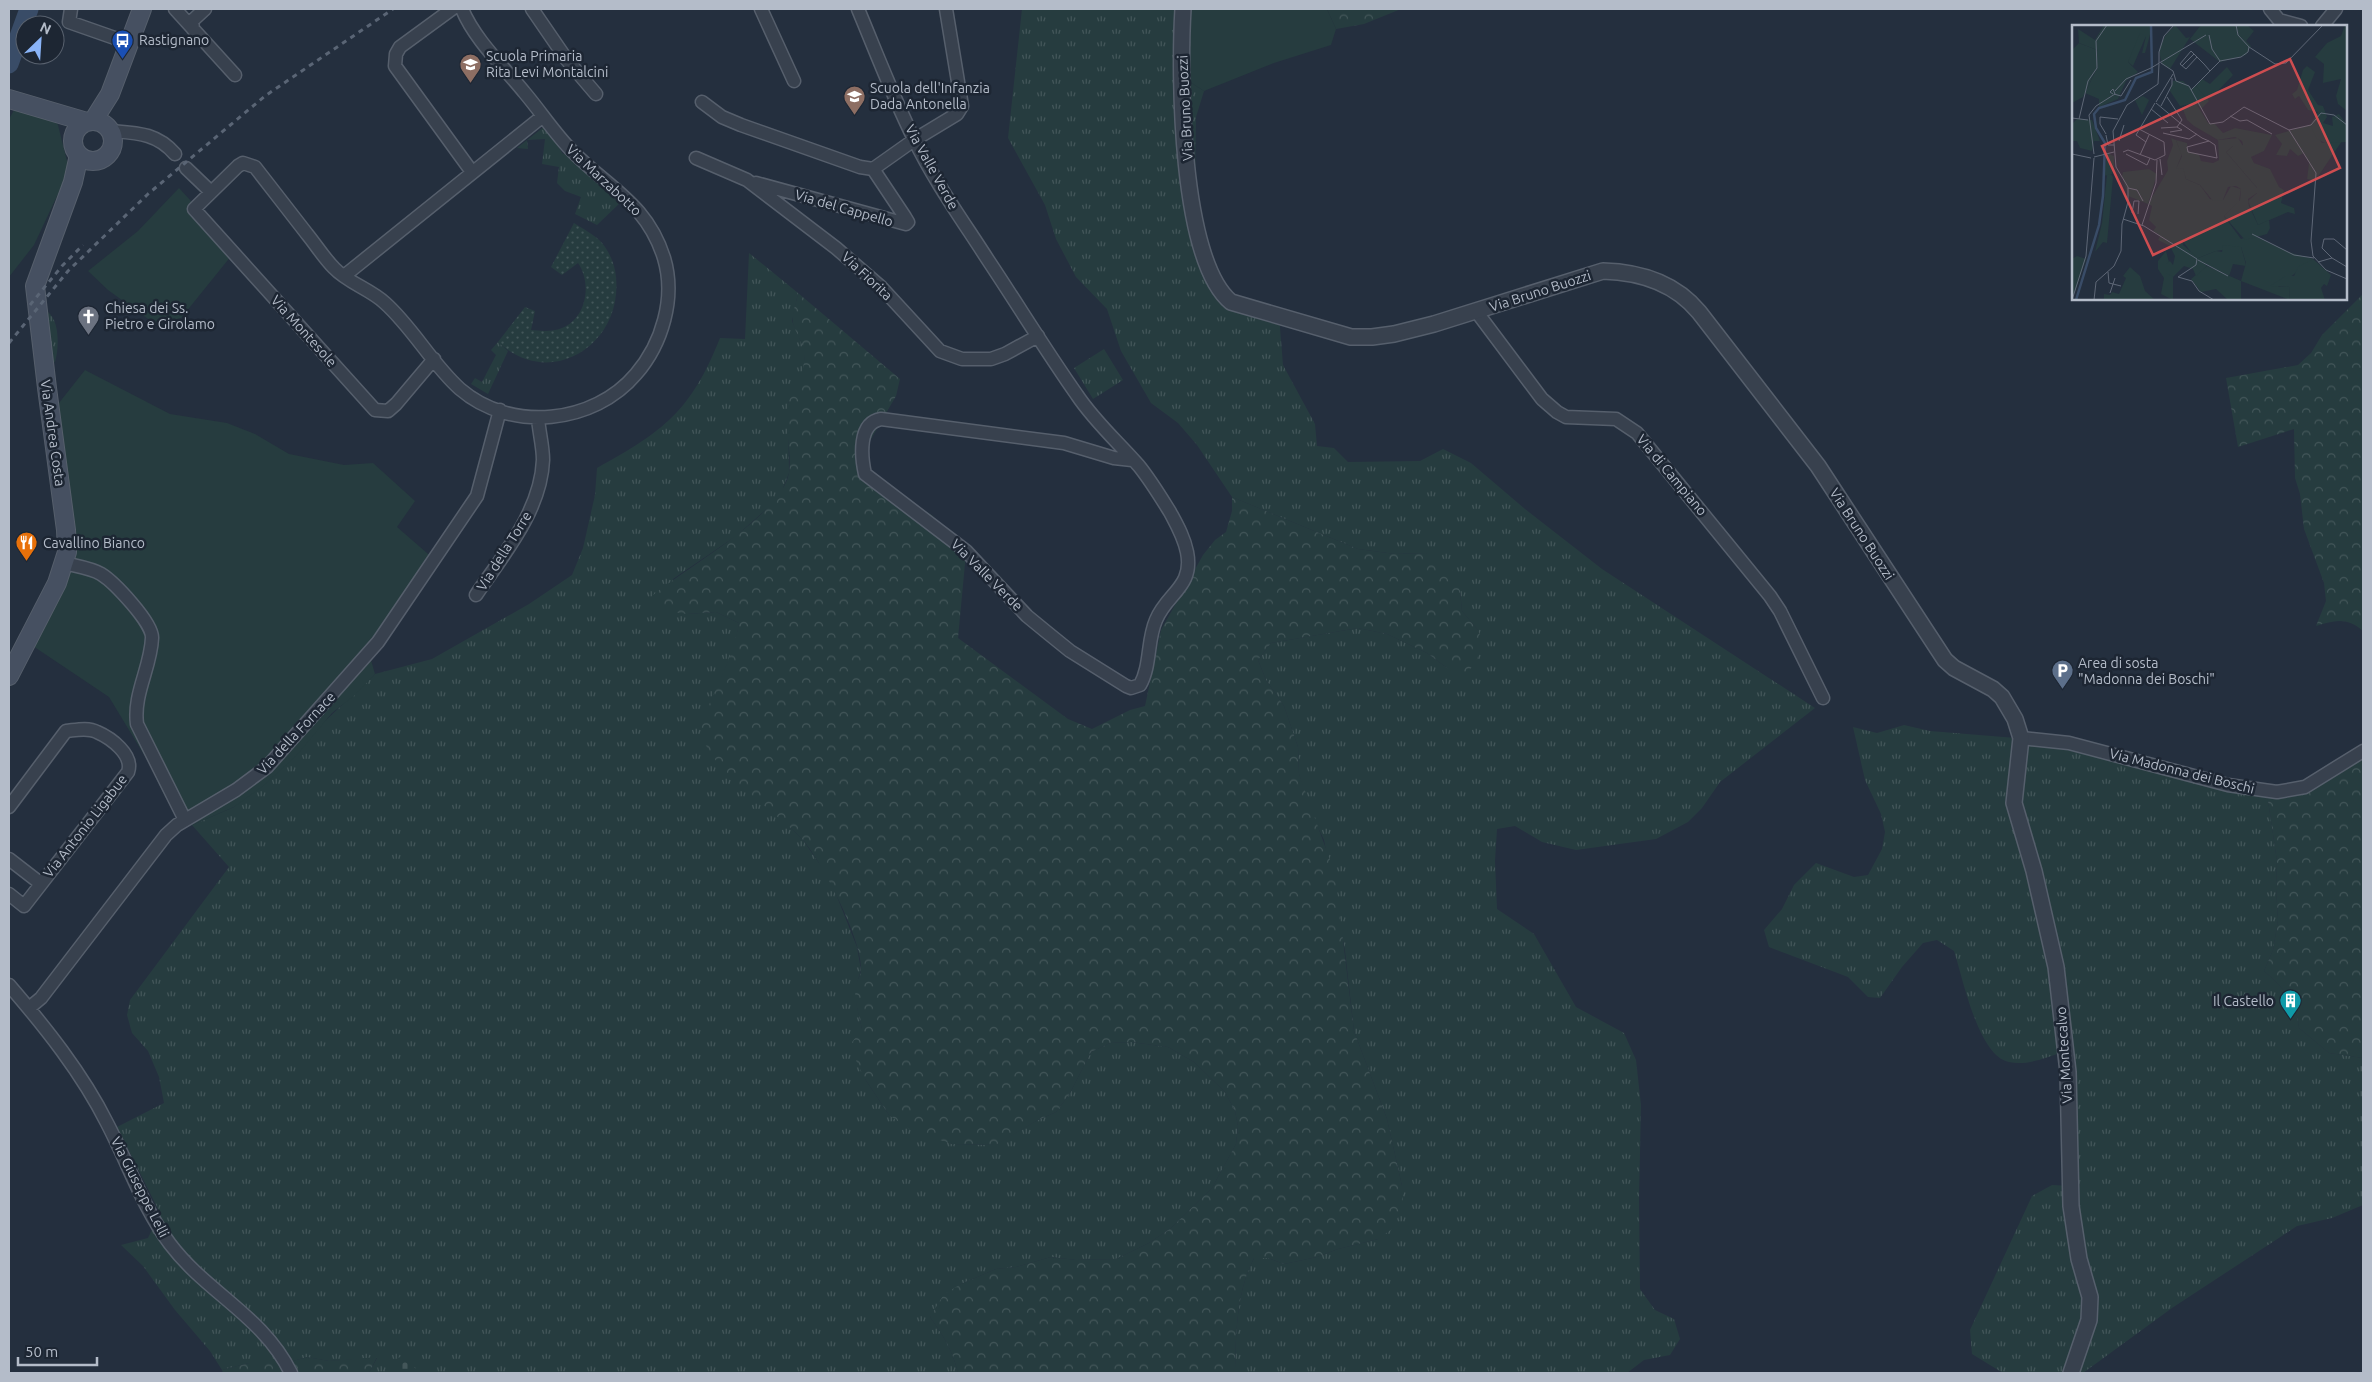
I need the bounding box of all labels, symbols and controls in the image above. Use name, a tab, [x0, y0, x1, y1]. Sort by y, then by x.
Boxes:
north arrow	[15, 15, 65, 65]
text: N	[37, 19, 54, 38]
inset map	[2072, 25, 2347, 300]
bus stop icon: Rastignano	[111, 28, 135, 59]
place label: Rastignano	[139, 32, 209, 48]
place label: Scuola Primaria Rita Levi Montalcini	[486, 48, 608, 80]
school or university icon: Scuola Primaria Rita Levi Montalcini	[458, 52, 482, 83]
street label: Via Bruno Buozzi	[1174, 55, 1196, 161]
place label: Scuola dell'Infanzia Dada Antonella	[870, 80, 990, 112]
school or university icon: Scuola dell'Infanzia Dada Antonella	[842, 84, 866, 115]
street label: Via Valle Verde	[902, 122, 962, 212]
street label: Via Marzabotto	[563, 141, 645, 219]
street label: Via del Cappello	[793, 186, 895, 230]
street label: Via Fiorita	[838, 249, 896, 303]
street label: Via Bruno Buozzi	[1487, 267, 1593, 315]
street label: Via Montesole	[268, 292, 340, 370]
place label: Chiesa dei Ss. Pietro e Girolamo	[105, 300, 215, 332]
church icon: Chiesa dei Ss. Pietro e Girolamo	[77, 304, 101, 335]
street label: Via Andrea Costa	[38, 379, 68, 487]
street label: Via di Campiano	[1633, 431, 1711, 519]
street label: Via Bruno Buozzi	[1826, 485, 1898, 583]
street label: Via della Torre	[473, 508, 535, 594]
restaurant icon: Cavallino Bianco	[15, 531, 39, 562]
place label: Cavallino Bianco	[43, 535, 145, 551]
street label: Via Valle Verde	[948, 536, 1026, 614]
place label: Area di sosta "Madonna dei Boschi"	[2078, 655, 2215, 687]
parking icon: Area di sosta "Madonna dei Boschi"	[2050, 659, 2074, 690]
street label: Via della Fornace	[254, 688, 338, 778]
street label: Via Madonna dei Boschi	[2108, 745, 2256, 797]
street label: Via Antonio Ligabue	[40, 771, 130, 881]
building icon: Il Castello	[2278, 989, 2302, 1020]
place label: Il Castello	[2213, 993, 2274, 1009]
street label: Via Montecalvo	[2053, 1006, 2075, 1104]
street label: Via Giuseppe Lelli	[108, 1134, 172, 1240]
scale bar	[18, 1334, 96, 1366]
text: 50 m	[25, 1343, 58, 1360]

